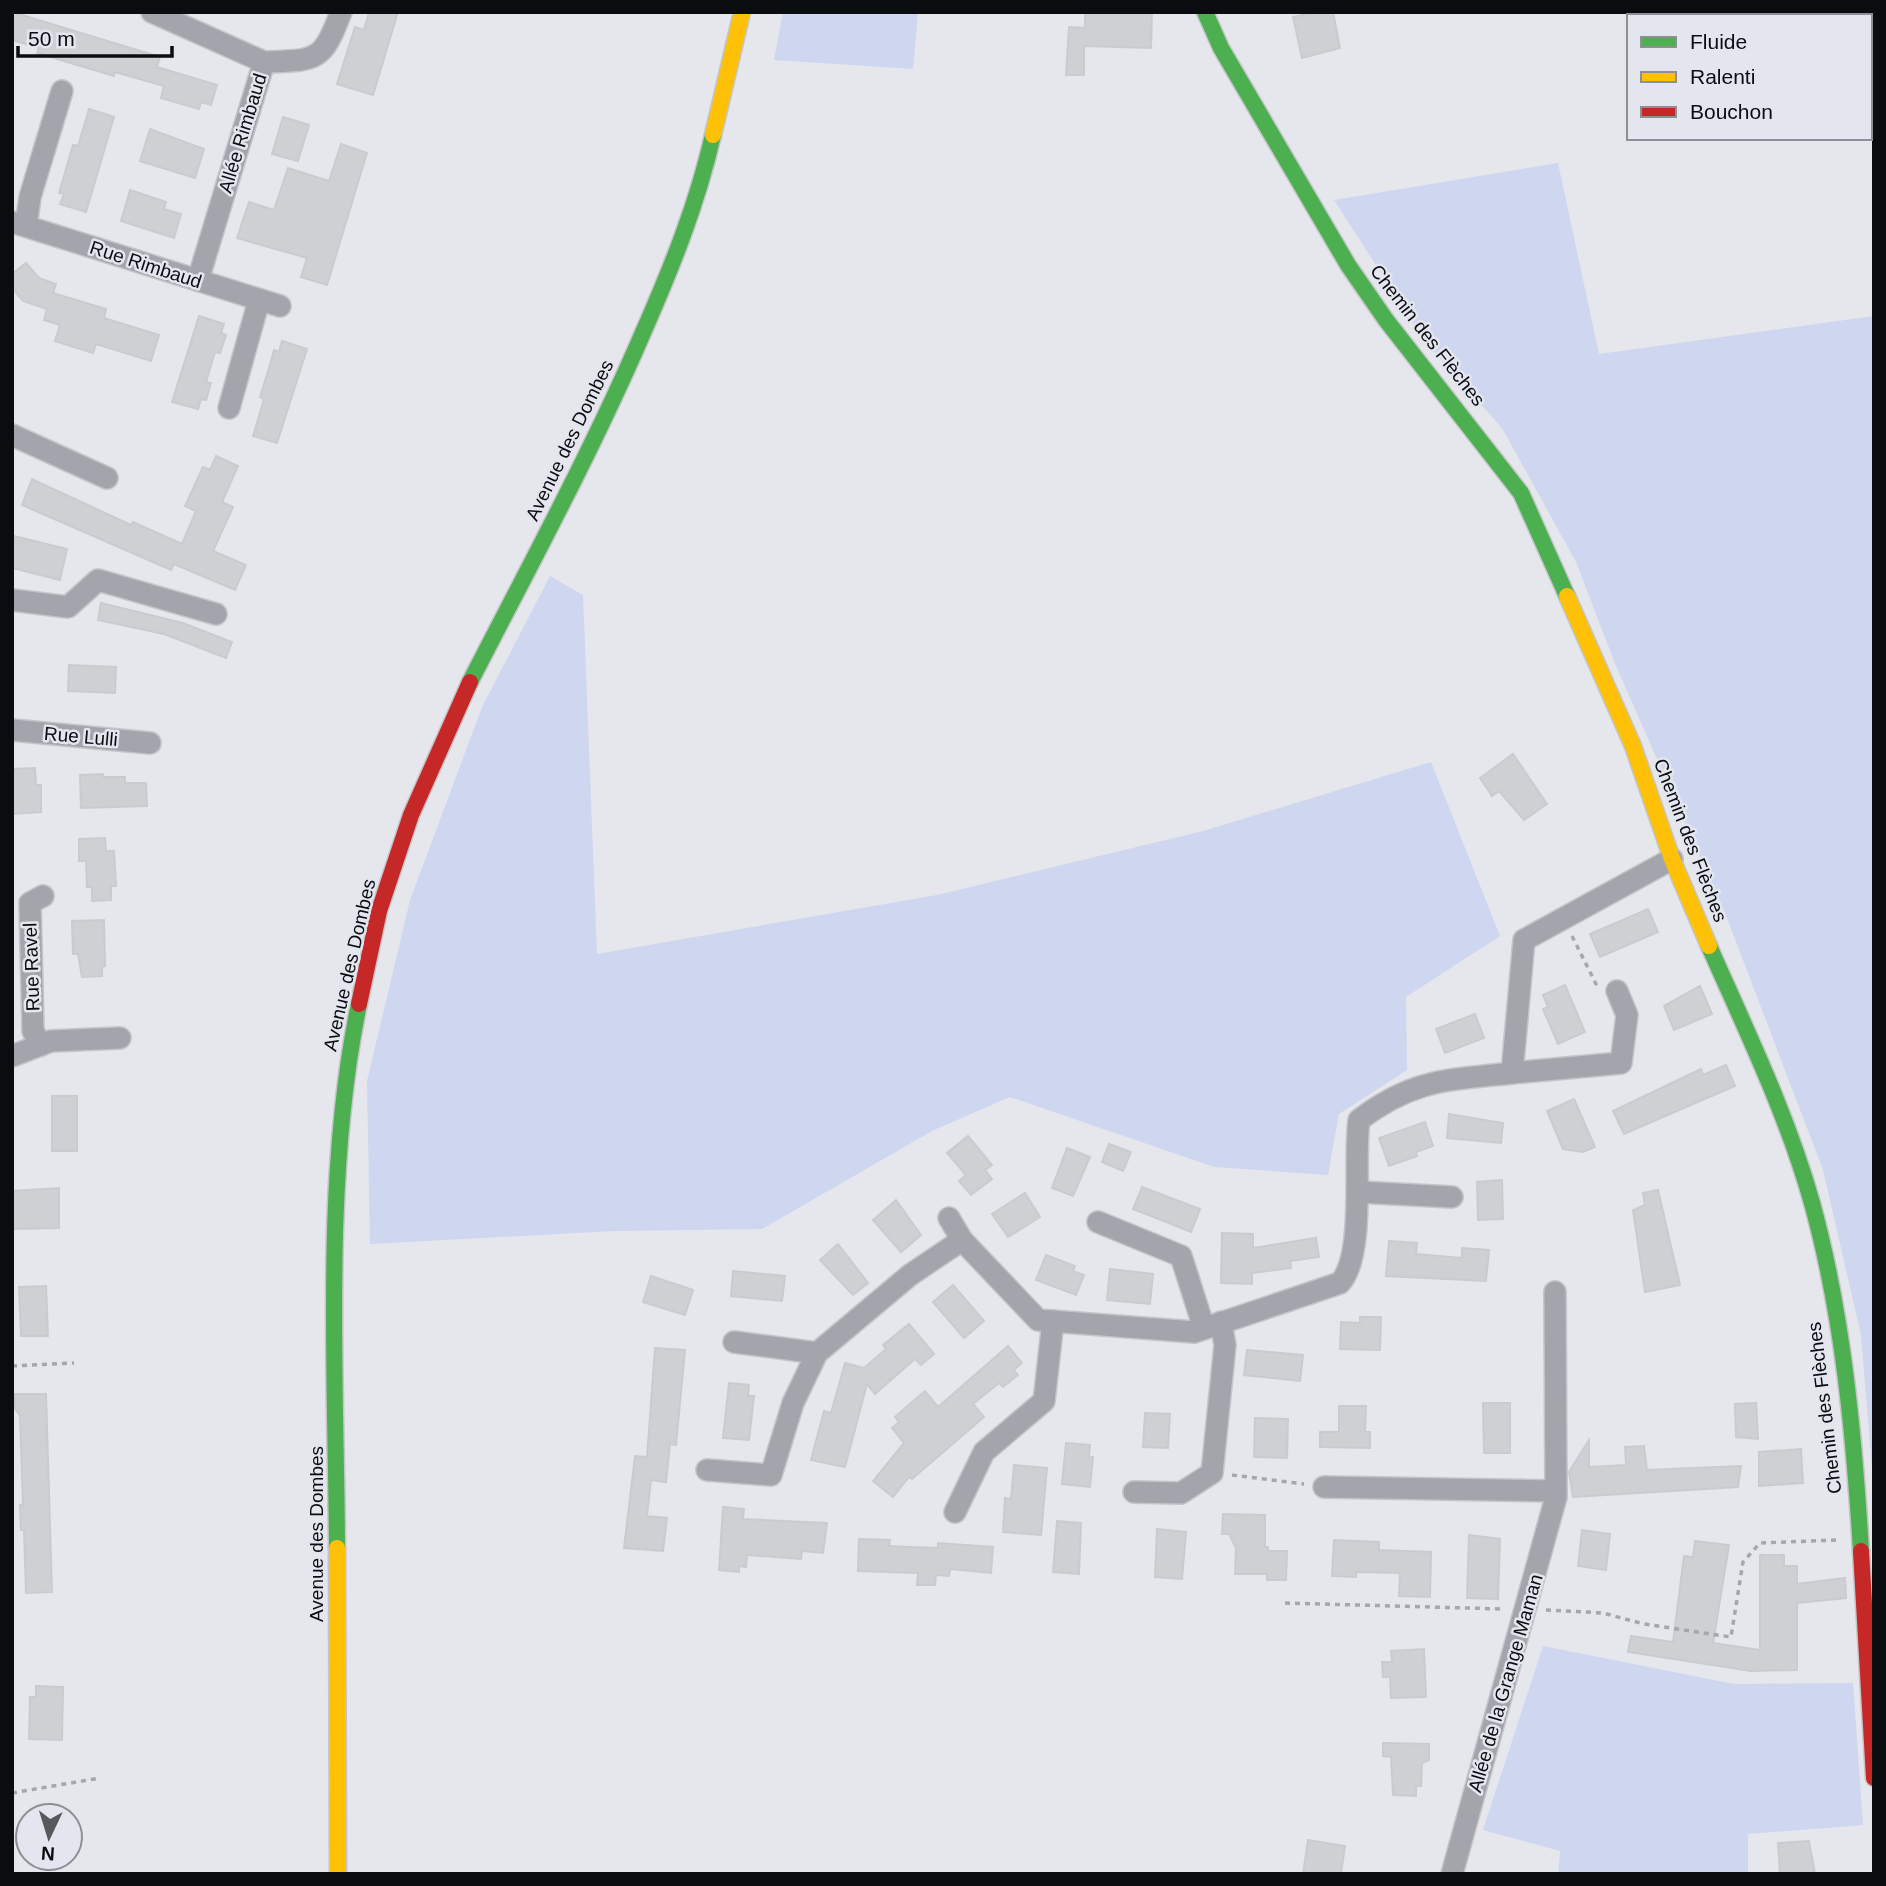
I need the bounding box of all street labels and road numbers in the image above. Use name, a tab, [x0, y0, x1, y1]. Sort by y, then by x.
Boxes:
street label: Allée Rimbaud	[214, 71, 271, 195]
street label: Rue Rimbaud	[87, 237, 204, 292]
street label: Chemin des Flèches	[1366, 261, 1489, 410]
street label: Avenue des Dombes	[521, 357, 617, 524]
street label: Rue Lulli	[43, 723, 119, 750]
street label: Chemin des Flèches	[1650, 756, 1731, 925]
street label: Avenue des Dombes	[319, 877, 380, 1053]
street label: Rue Ravel	[19, 922, 44, 1012]
street label: Chemin des Flèches	[1804, 1321, 1845, 1495]
street label: Avenue des Dombes	[306, 1446, 327, 1622]
street label: Allée de la Grange Maman	[1464, 1572, 1547, 1795]

